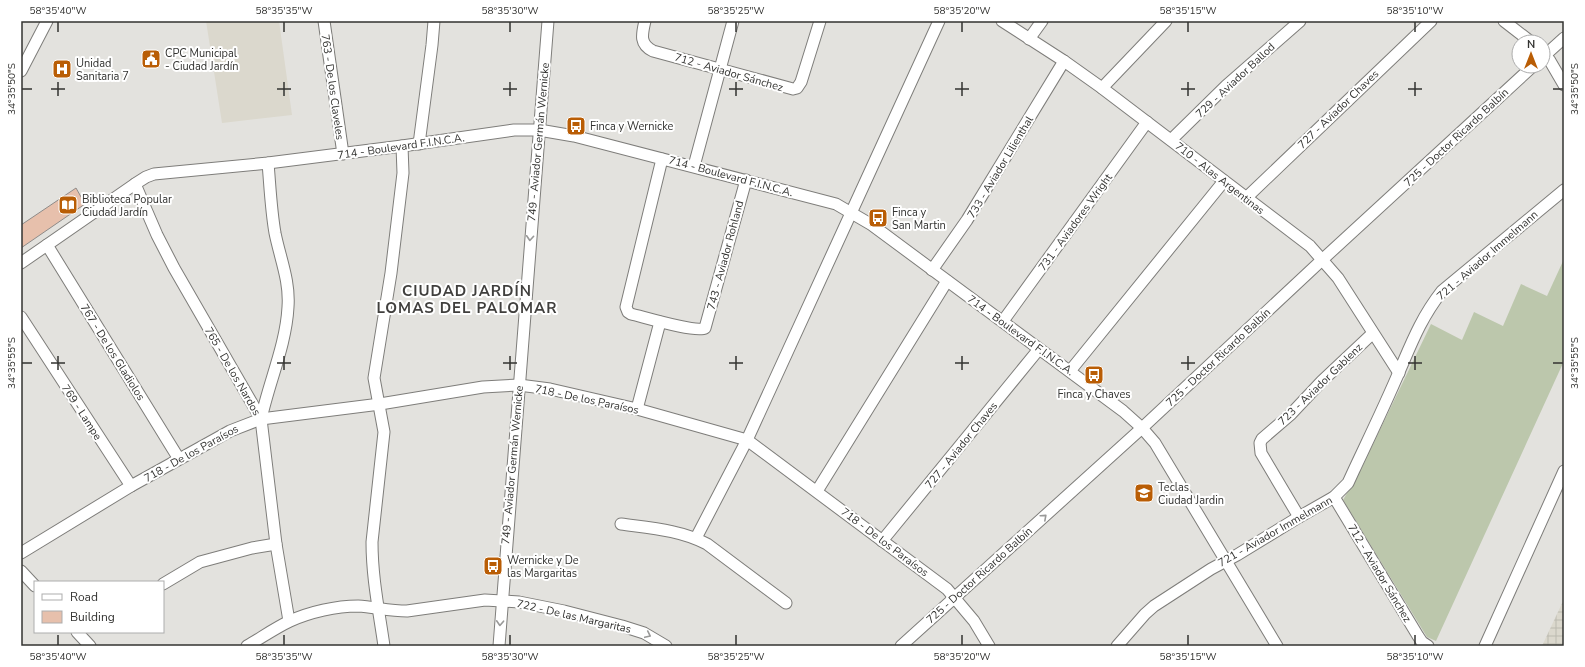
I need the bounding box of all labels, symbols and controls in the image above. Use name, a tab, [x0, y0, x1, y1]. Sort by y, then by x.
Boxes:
text: 58°35'40"W	[30, 4, 86, 18]
text: 58°35'35"W	[256, 4, 312, 18]
text: 58°35'30"W	[482, 4, 538, 18]
text: 58°35'25"W	[708, 4, 764, 18]
text: 58°35'20"W	[934, 4, 990, 18]
text: 58°35'15"W	[1160, 4, 1216, 18]
text: 58°35'10"W	[1387, 4, 1443, 18]
street label: 763 - De los Claveles	[318, 33, 347, 141]
north arrow	[1511, 34, 1551, 74]
text: N	[1527, 37, 1535, 52]
street label: 729 - Aviador Ballod	[1192, 40, 1278, 121]
place label: CPC Municipal - Ciudad Jardín	[165, 46, 239, 74]
public building icon: CPC Municipal - Ciudad Jardín	[140, 48, 162, 70]
street label: 712 - Aviador Sánchez	[673, 50, 785, 95]
place label: Unidad Sanitaria 7	[76, 56, 129, 84]
hospital icon: Unidad Sanitaria 7	[51, 58, 73, 80]
street label: 749 - Aviador Germán Wernicke	[524, 62, 553, 222]
text: 34°35'50"S	[5, 63, 19, 115]
text: 34°35'50"S	[1568, 63, 1582, 115]
street label: 727 - Aviador Chaves	[1295, 67, 1382, 152]
street label: 725 - Doctor Ricardo Balbín	[1401, 85, 1512, 190]
street label: 733 - Aviador Lilienthal	[964, 113, 1037, 221]
bus stop icon: Finca y Wernicke	[565, 115, 587, 137]
place label: Finca y Wernicke	[590, 119, 674, 134]
street label: 714 - Boulevard F.I.N.C.A.	[337, 130, 466, 163]
street label: 710 - Alas Argentinas	[1172, 139, 1267, 218]
street label: 714 - Boulevard F.I.N.C.A.	[667, 153, 795, 200]
street label: 731 - Aviadores Wright	[1035, 171, 1116, 274]
place label: Biblioteca Popular Ciudad Jardín	[82, 192, 172, 220]
library icon: Biblioteca Popular Ciudad Jardín	[57, 194, 79, 216]
street label: 743 - Aviador Rohland	[704, 199, 747, 311]
place label: Finca y San Martin	[892, 205, 946, 233]
bus stop icon: Finca y San Martin	[867, 207, 889, 229]
street label: 721 - Aviador Immelmann	[1433, 207, 1541, 304]
one-way arrow	[526, 235, 535, 241]
district label: CIUDAD JARDÍN LOMAS DEL PALOMAR	[376, 281, 558, 318]
street label: 714 - Boulevard F.I.N.C.A.	[964, 292, 1077, 379]
street label: 767 - De los Gladiolos	[77, 301, 148, 403]
street label: 725 - Doctor Ricardo Balbín	[1163, 305, 1274, 410]
street label: 765 - De los Nardos	[201, 324, 264, 418]
text: 34°35'55"S	[5, 337, 19, 389]
text: 34°35'55"S	[1568, 337, 1582, 389]
street label: 723 - Aviador Gablenz	[1275, 340, 1366, 429]
bus stop icon: Finca y Chaves	[1083, 364, 1105, 386]
street label: 718 - De los Paraísos	[534, 381, 640, 418]
street label: 769 - Lampe	[58, 382, 105, 443]
street label: 749 - Aviador Germán Wernicke	[498, 385, 527, 545]
place label: Finca y Chaves	[1057, 387, 1131, 402]
street label: 727 - Aviador Chaves	[922, 399, 1001, 492]
street label: 718 - De los Paraísos	[141, 421, 241, 486]
place label: Teclas Ciudad Jardin	[1158, 480, 1224, 508]
school or university icon: Teclas Ciudad Jardin	[1133, 482, 1155, 504]
street label: 721 - Aviador Immelmann	[1215, 493, 1335, 570]
street label: 718 - De los Paraísos	[838, 505, 931, 580]
one-way arrow	[1039, 514, 1047, 521]
street label: 712 - Aviador Sánchez	[1344, 521, 1415, 625]
street label: 725 - Doctor Ricardo Balbín	[923, 524, 1036, 627]
place label: Wernicke y De las Margaritas	[507, 553, 579, 581]
bus stop icon: Wernicke y De las Margaritas	[482, 555, 504, 577]
legend	[34, 581, 164, 633]
text: Road	[70, 589, 98, 605]
street label: 722 - De las Margaritas	[515, 596, 633, 637]
text: Building	[70, 609, 115, 625]
one-way arrow	[496, 620, 505, 626]
one-way arrow	[644, 630, 651, 638]
text: 58°35'40"W	[30, 650, 86, 664]
text: 58°35'35"W	[256, 650, 312, 664]
text: 58°35'30"W	[482, 650, 538, 664]
text: 58°35'25"W	[708, 650, 764, 664]
text: 58°35'20"W	[934, 650, 990, 664]
text: 58°35'15"W	[1160, 650, 1216, 664]
text: 58°35'10"W	[1387, 650, 1443, 664]

